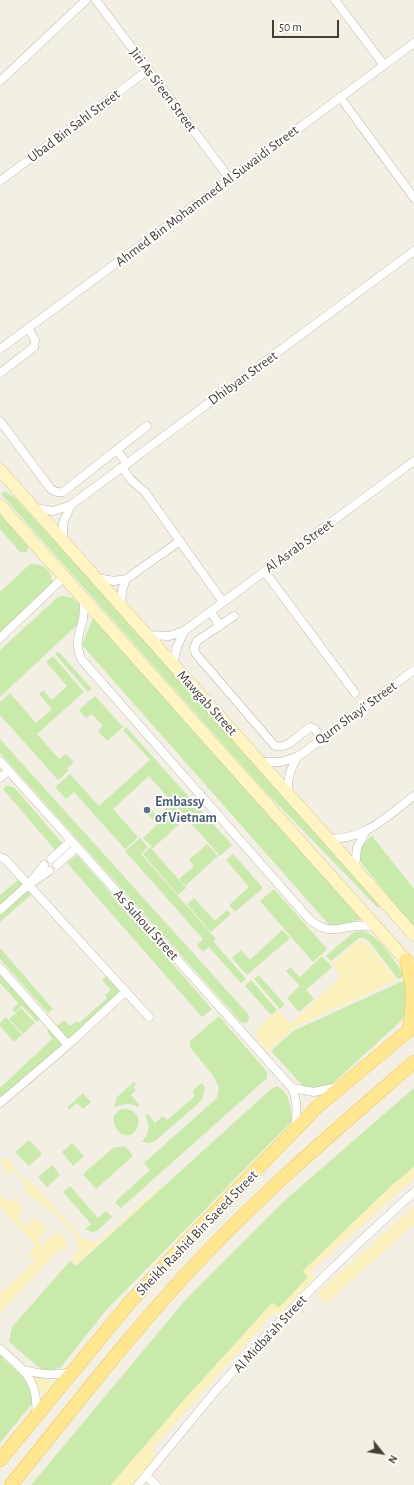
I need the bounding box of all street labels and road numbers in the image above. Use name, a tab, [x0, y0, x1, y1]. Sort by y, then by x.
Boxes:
street label: Jiri As Si'een Street	[126, 45, 200, 135]
street label: Ubad Bin Sahl Street	[25, 86, 123, 166]
street label: Ahmed Bin Mohammed Al Suwaidi Street	[112, 122, 302, 270]
street label: Dhibyan Street	[205, 347, 281, 409]
street label: Al Asrab Street	[262, 516, 336, 576]
street label: Mawgab Street	[173, 667, 241, 739]
street label: Qurn Shayi' Street	[312, 678, 400, 748]
street label: As Suhoul Street	[110, 886, 182, 964]
street label: Sheikh Rashid Bin Saeed Street	[133, 1167, 261, 1299]
street label: Al Midba'ah Street	[230, 1292, 310, 1376]

